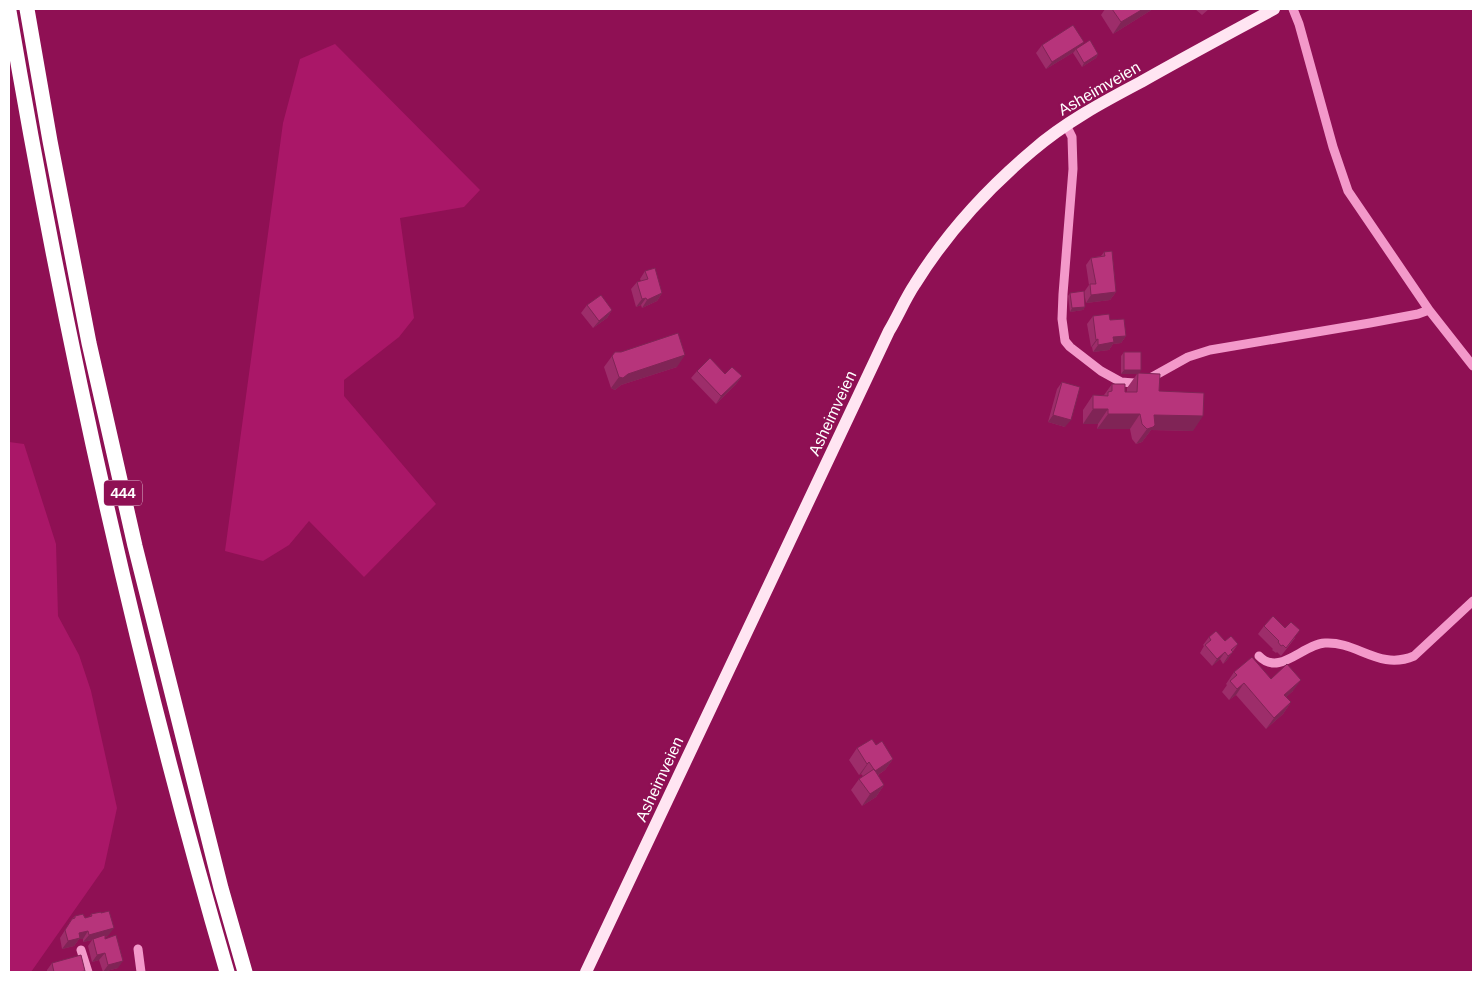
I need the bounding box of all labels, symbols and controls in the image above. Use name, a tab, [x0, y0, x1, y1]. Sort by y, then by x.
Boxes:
street label: Asheimveien	[1055, 58, 1143, 119]
street label: Asheimveien	[805, 368, 860, 458]
road number: 444	[104, 480, 142, 506]
street label: Asheimveien	[632, 734, 687, 824]

